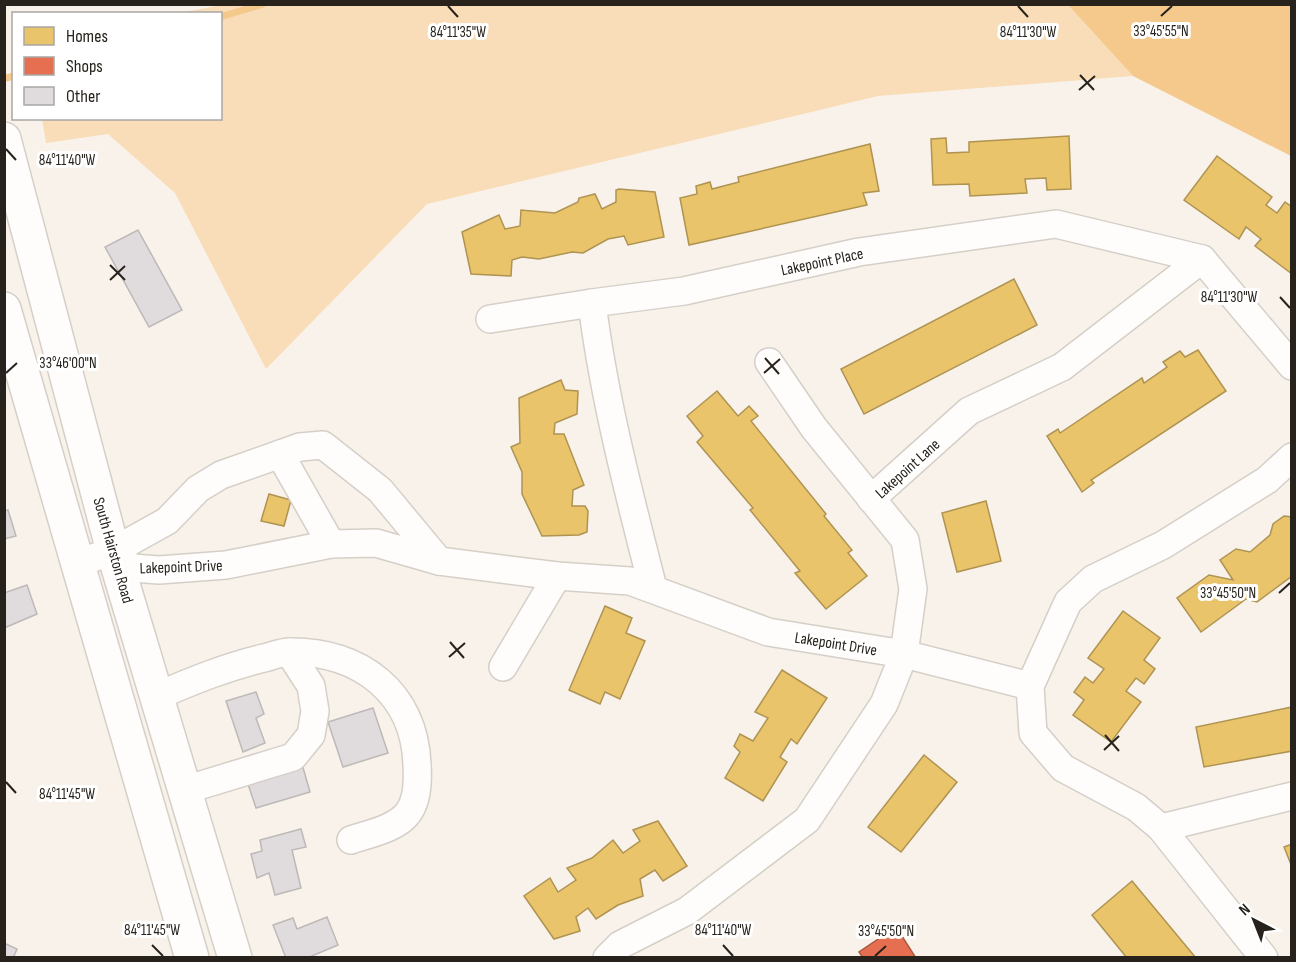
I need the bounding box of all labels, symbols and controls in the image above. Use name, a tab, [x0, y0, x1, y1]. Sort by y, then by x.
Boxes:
legend	[12, 12, 222, 120]
text: 33°45'55"N	[1133, 22, 1189, 41]
text: 84°11'35"W	[430, 23, 486, 42]
text: 84°11'30"W	[1000, 23, 1057, 42]
text: Homes	[66, 26, 108, 47]
text: Shops	[66, 56, 103, 77]
text: Other	[66, 86, 100, 107]
text: 84°11'40"W	[39, 151, 96, 170]
street label: Lakepoint Place	[779, 244, 865, 280]
text: 84°11'30"W	[1201, 288, 1258, 307]
text: 33°46'00"N	[39, 354, 97, 373]
street label: Lakepoint Lane	[872, 435, 944, 503]
street label: South Hairston Road	[88, 495, 137, 606]
street label: Lakepoint Drive	[139, 557, 223, 578]
text: 33°45'50"N	[1200, 584, 1256, 603]
street label: Lakepoint Drive	[793, 629, 878, 660]
text: 84°11'45"W	[39, 785, 95, 804]
north arrow	[1224, 890, 1284, 950]
text: N	[1235, 900, 1254, 920]
text: 84°11'45"W	[124, 921, 180, 940]
text: 84°11'40"W	[695, 921, 752, 940]
text: 33°45'50"N	[858, 922, 914, 941]

